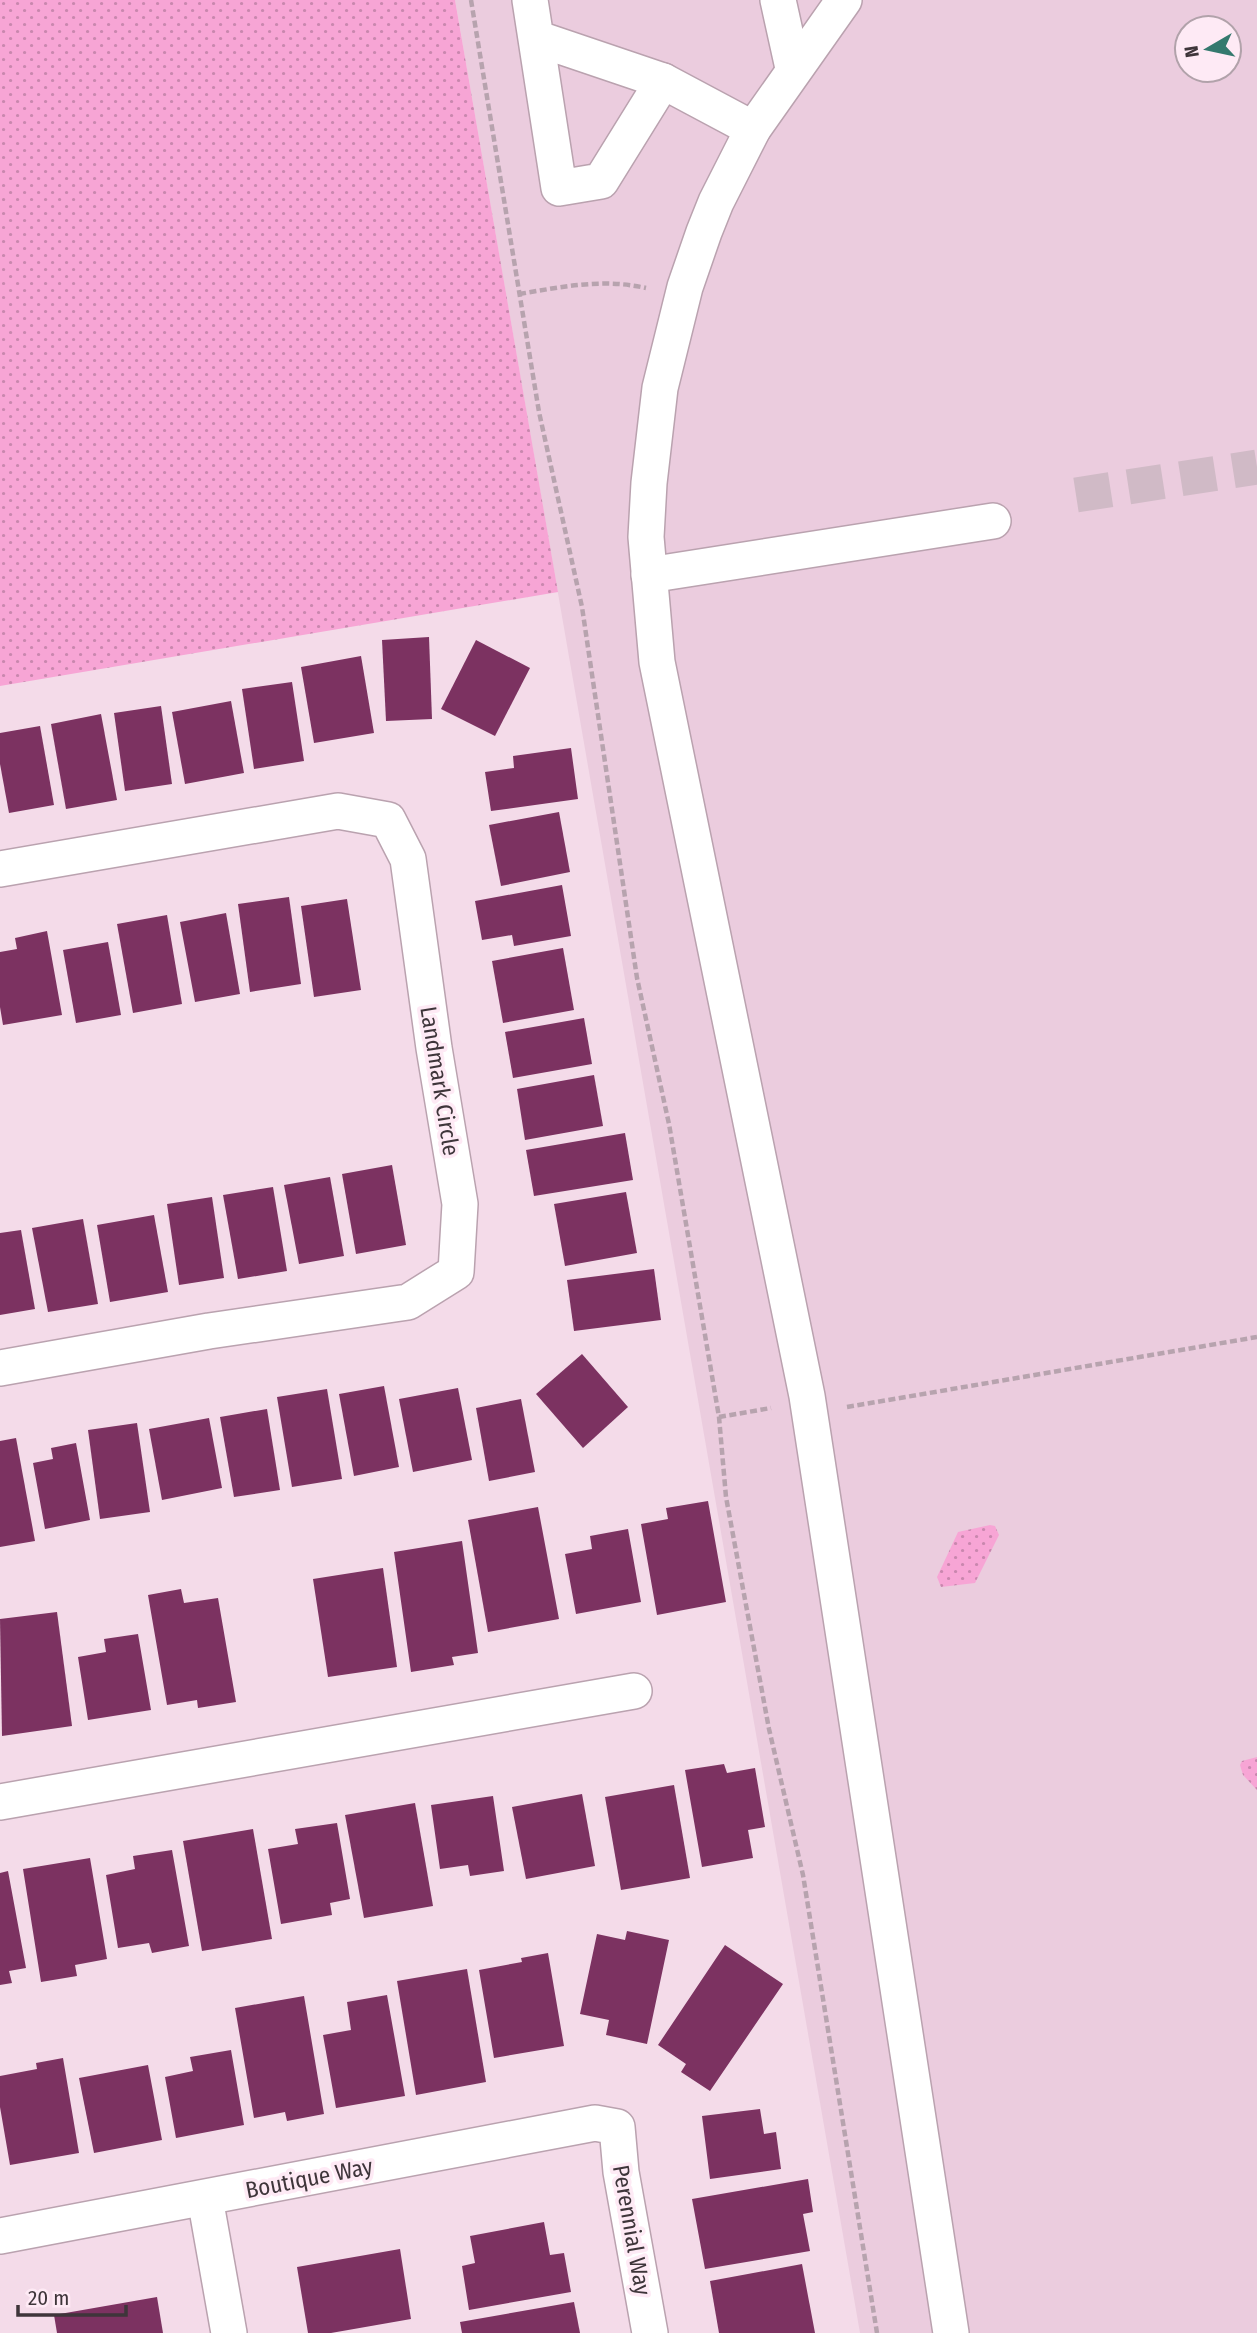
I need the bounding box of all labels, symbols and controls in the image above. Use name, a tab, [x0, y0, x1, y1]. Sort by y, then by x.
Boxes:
north arrow	[1173, 14, 1243, 84]
text: N	[1179, 44, 1204, 59]
street label: Landmark Circle	[414, 1004, 466, 1158]
street label: Boutique Way	[243, 2152, 376, 2204]
street label: Perennial Way	[607, 2163, 657, 2298]
scale bar	[18, 2274, 126, 2318]
text: 20 m	[28, 2285, 69, 2311]

